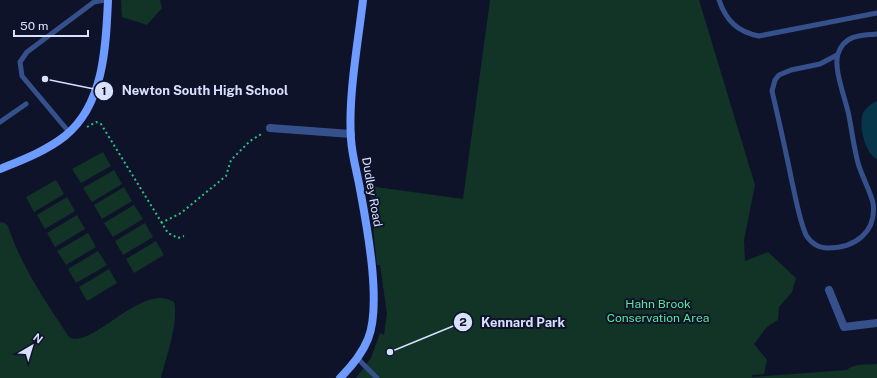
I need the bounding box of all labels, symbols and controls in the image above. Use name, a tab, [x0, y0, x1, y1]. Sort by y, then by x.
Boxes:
scale bar	[14, 12, 88, 38]
text: 50 m	[20, 19, 48, 33]
callout: Newton South High School	[94, 78, 297, 103]
text: Newton South High School	[122, 83, 288, 98]
text: 1	[101, 84, 107, 98]
street label: Dudley Road	[359, 156, 385, 228]
park label: Hahn Brook Conservation Area	[607, 297, 709, 325]
callout: Kennard Park	[453, 310, 573, 335]
text: 2	[459, 315, 467, 329]
text: Kennard Park	[481, 315, 565, 330]
north arrow	[12, 326, 52, 366]
text: N	[31, 331, 45, 345]

